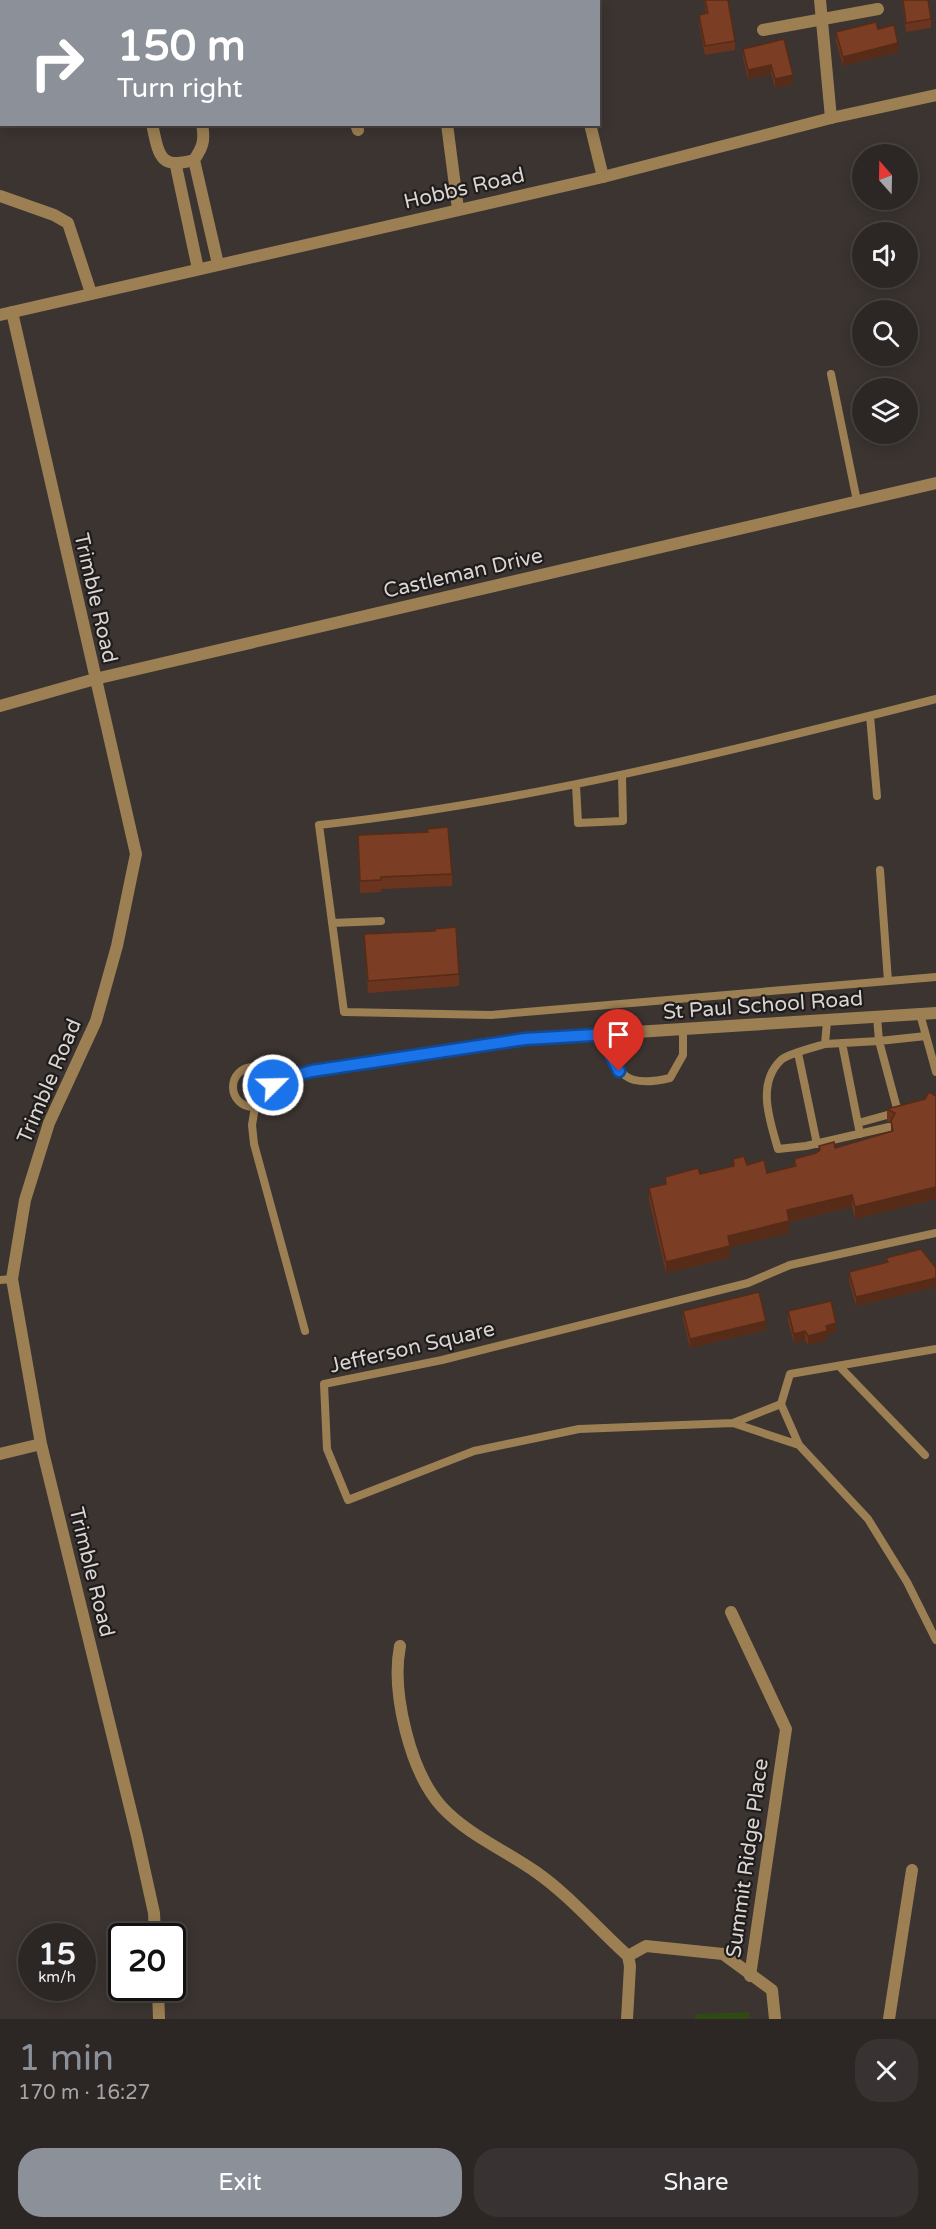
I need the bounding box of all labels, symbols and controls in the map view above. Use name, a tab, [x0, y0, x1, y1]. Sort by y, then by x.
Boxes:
text: 150 m	[117, 21, 246, 72]
icon: right	[18, 24, 96, 102]
text: Turn right	[117, 72, 243, 105]
north arrow	[852, 144, 918, 210]
map controls	[852, 144, 918, 444]
street label: Hobbs Road	[401, 162, 527, 215]
button: sound	[852, 222, 918, 288]
button: search	[852, 300, 918, 366]
button: layers	[852, 378, 918, 444]
street label: Trimble Road	[68, 531, 123, 666]
street label: Castleman Drive	[381, 543, 545, 604]
street label: St Paul School Road	[662, 986, 864, 1025]
pin	[593, 1009, 644, 1071]
street label: Trimble Road	[12, 1015, 87, 1147]
icon: arrive	[602, 1018, 635, 1051]
position arrow	[241, 1053, 305, 1117]
street label: Jefferson Square	[327, 1316, 497, 1379]
street label: Trimble Road	[63, 1505, 120, 1640]
street label: Summit Ridge Place	[721, 1757, 774, 1959]
speed limit sign: 20	[108, 1923, 186, 2001]
text: 15	[38, 1936, 76, 1973]
text: km/h	[38, 1968, 76, 1986]
text: 1 min	[18, 2037, 114, 2080]
button: close	[855, 2039, 918, 2102]
text: 170 m · 16:27	[18, 2081, 150, 2105]
button: Exit	[18, 2148, 462, 2217]
button: Share	[474, 2148, 918, 2217]

